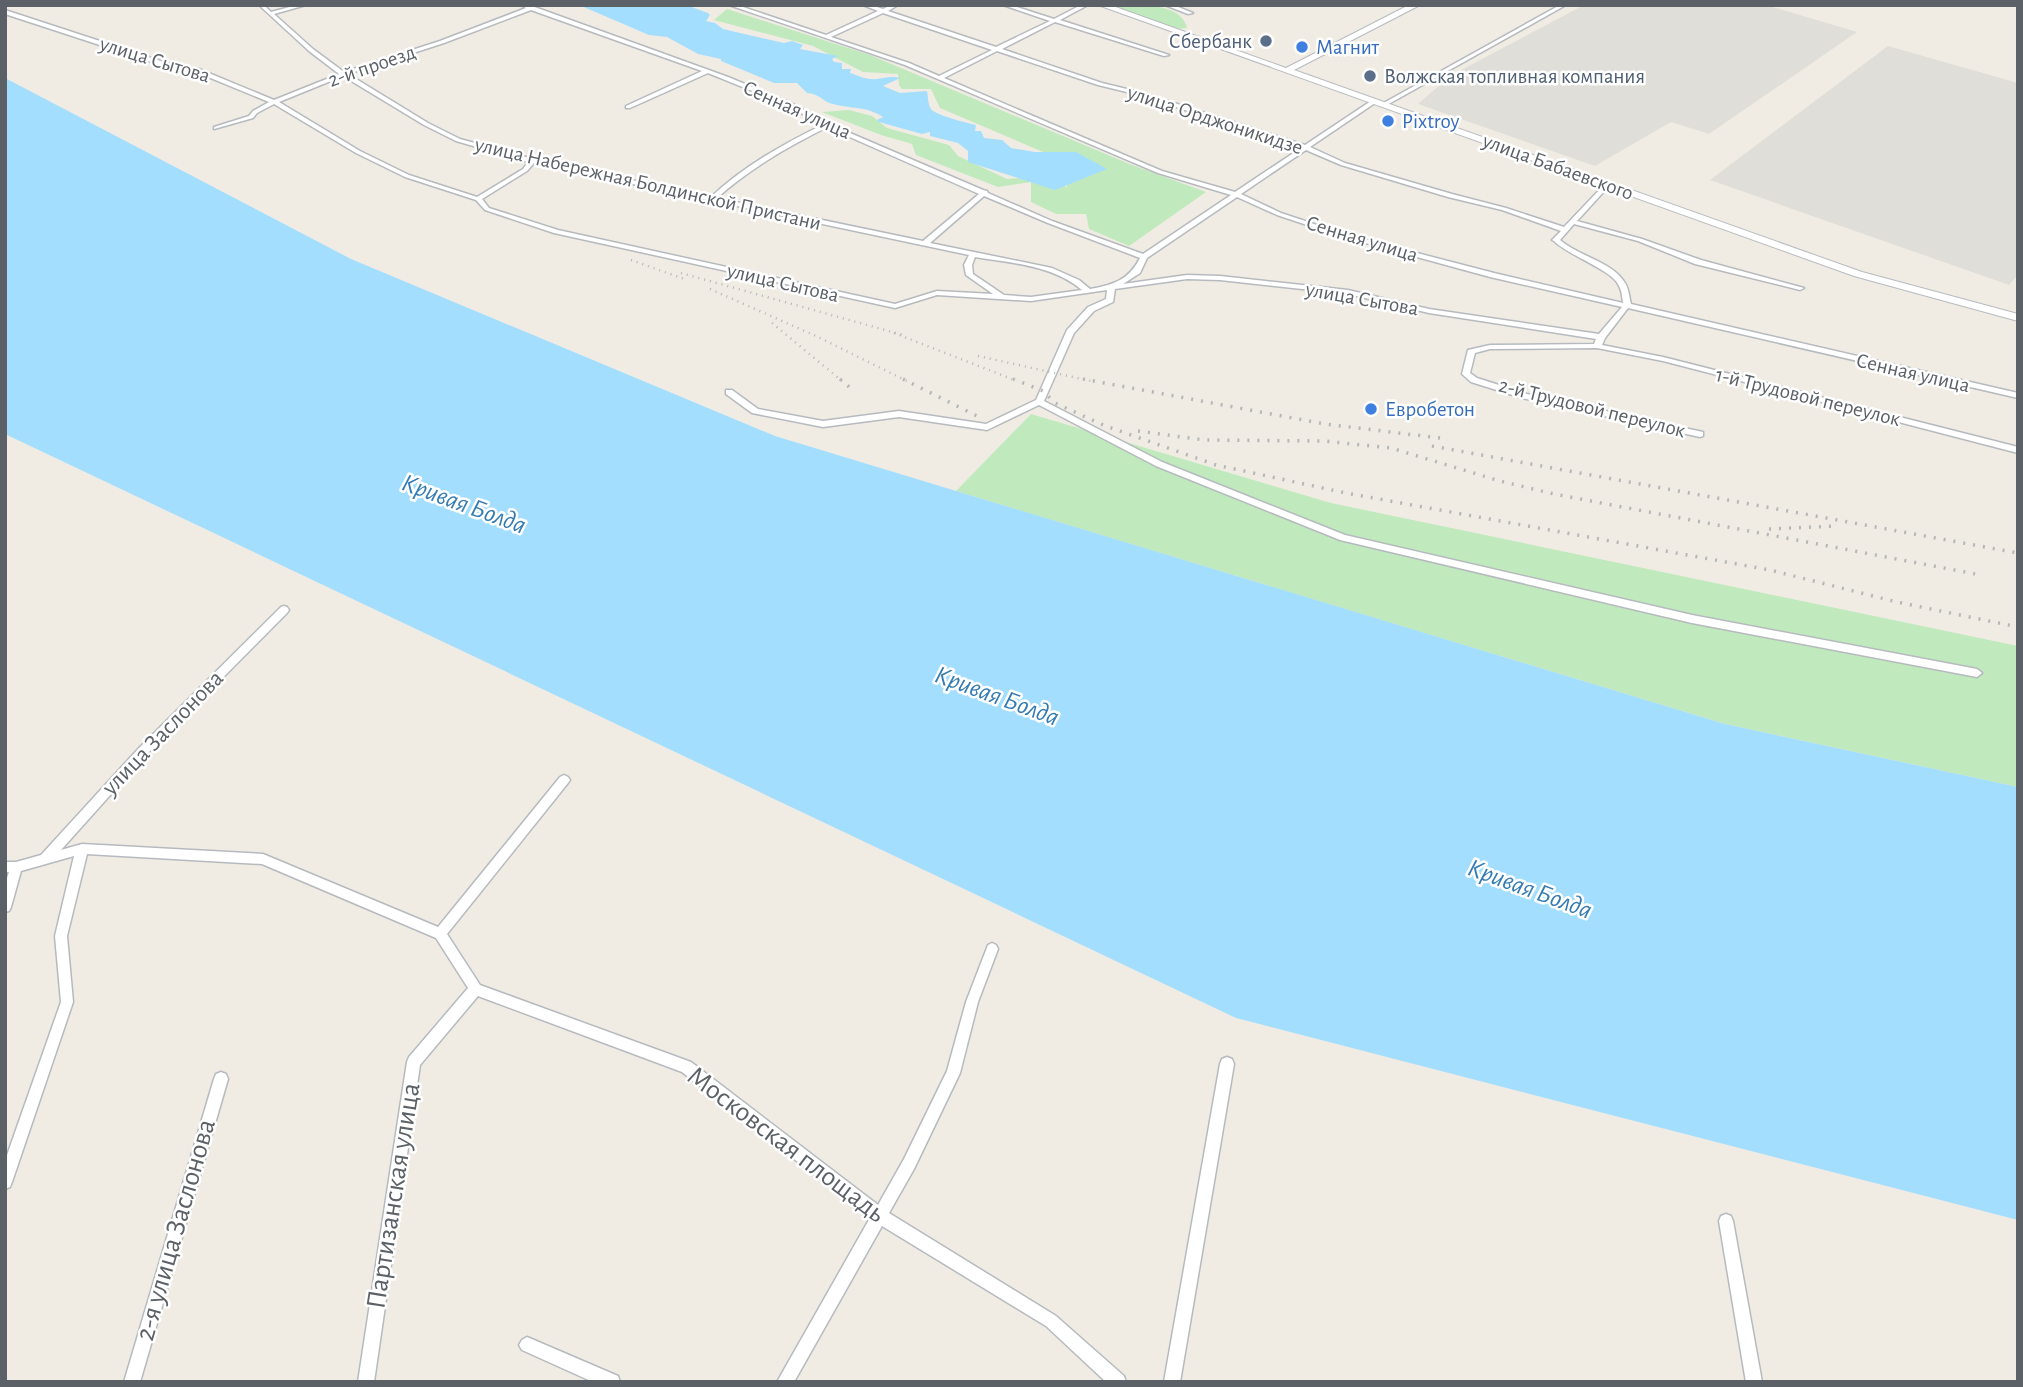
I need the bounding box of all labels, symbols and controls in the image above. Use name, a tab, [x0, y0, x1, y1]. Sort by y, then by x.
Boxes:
place label: Сбербанк	[1169, 31, 1252, 52]
street label: улица Сытова	[96, 33, 213, 87]
marker: Сбербанк	[1258, 33, 1274, 49]
place label: Магнит	[1316, 37, 1380, 58]
marker: Магнит	[1294, 39, 1310, 55]
street label: 2-й проезд	[326, 41, 418, 91]
place label: Волжская топливная компания	[1384, 66, 1645, 87]
marker: Волжская топливная компания	[1362, 68, 1378, 84]
street label: Сенная улица	[740, 77, 855, 143]
street label: улица Орджоникидзе	[1124, 81, 1305, 158]
place label: Pixtroy	[1402, 111, 1460, 132]
marker: Pixtroy	[1380, 113, 1396, 129]
street label: улица Бабаевского	[1479, 130, 1636, 204]
street label: улица Набережная Болдинской Пристани	[472, 134, 823, 234]
street label: Сенная улица	[1304, 212, 1421, 266]
street label: улица Сытова	[724, 260, 841, 306]
street label: улица Сытова	[1303, 279, 1420, 319]
street label: Сенная улица	[1854, 350, 1972, 396]
street label: 1-й Трудовой переулок	[1714, 364, 1903, 430]
street label: 2-й Трудовой переулок	[1496, 375, 1688, 441]
place label: Евробетон	[1385, 399, 1475, 420]
marker: Евробетон	[1363, 401, 1379, 417]
water label: Кривая Болда	[399, 470, 529, 538]
water label: Кривая Болда	[932, 662, 1062, 730]
street label: улица Заслонова	[97, 666, 228, 801]
water label: Кривая Болда	[1465, 855, 1595, 923]
street label: Московская площадь	[682, 1062, 890, 1228]
street label: Партизанская улица	[362, 1081, 426, 1311]
street label: 2-я улица Заслонова	[131, 1116, 221, 1344]

